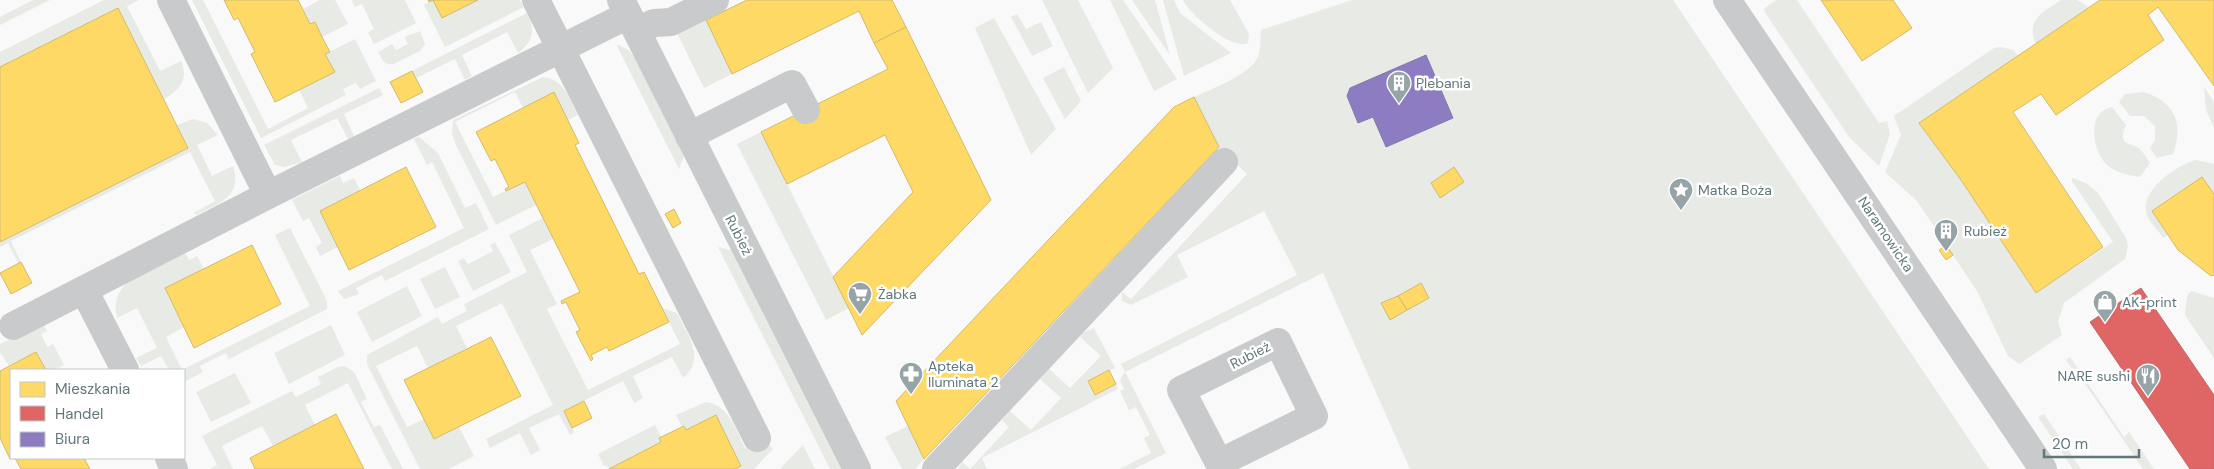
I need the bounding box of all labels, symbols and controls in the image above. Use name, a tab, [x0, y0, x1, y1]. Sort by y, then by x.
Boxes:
building icon: Plebania	[1386, 70, 1412, 104]
place label: Plebania	[1416, 74, 1471, 92]
place icon: Matka Boża	[1668, 177, 1694, 211]
place label: Matka Boża	[1698, 181, 1772, 199]
street label: Naramowicka	[1854, 193, 1918, 275]
street label: Rubież	[721, 212, 757, 258]
building icon: Rubież	[1933, 218, 1959, 252]
place label: Rubież	[1964, 222, 2007, 240]
supermarket icon: Żabka	[847, 281, 873, 315]
place label: Żabka	[878, 285, 917, 303]
shop icon: AK-print	[2092, 289, 2118, 323]
place label: AK-print	[2122, 293, 2177, 311]
street label: Rubież	[1227, 337, 1273, 373]
place label: Apteka Iluminata 2	[928, 357, 999, 391]
pharmacy icon: Apteka Iluminata 2	[898, 361, 924, 395]
restaurant icon: NARE sushi	[2135, 363, 2161, 397]
place label: NARE sushi	[2058, 367, 2130, 385]
legend	[10, 369, 185, 459]
text: Mieszkania	[55, 379, 130, 399]
text: Handel	[55, 404, 103, 424]
scale bar	[2044, 426, 2139, 458]
text: Biura	[55, 429, 90, 449]
text: 20 m	[2052, 434, 2088, 454]

